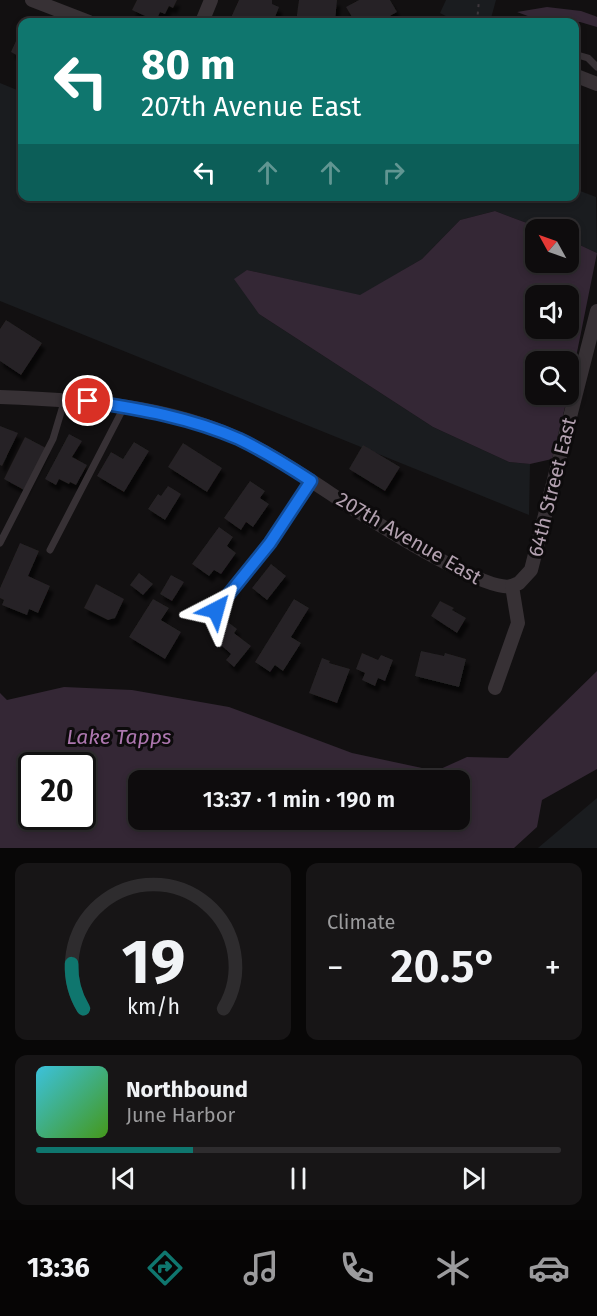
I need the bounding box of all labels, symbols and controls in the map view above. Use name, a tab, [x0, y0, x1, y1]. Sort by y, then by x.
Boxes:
text: 80 m	[141, 40, 235, 90]
icon: left	[42, 42, 120, 120]
text: 207th Avenue East	[141, 91, 361, 123]
icon: left	[188, 156, 221, 189]
icon: ahead	[251, 156, 284, 189]
icon: ahead	[314, 156, 347, 189]
icon: right	[377, 156, 410, 189]
north arrow	[525, 219, 579, 273]
map controls	[525, 219, 579, 405]
button: sound	[525, 285, 579, 339]
button: search	[525, 351, 579, 405]
pin	[62, 375, 113, 426]
icon: arrive	[71, 384, 104, 417]
street label: 64th Street East	[523, 414, 581, 559]
street label: 207th Avenue East	[332, 487, 486, 590]
position arrow	[184, 578, 248, 642]
water label: Lake Tapps	[66, 724, 172, 750]
speed limit sign: 20	[18, 752, 96, 830]
text: 13:37 · 1 min · 190 m	[203, 786, 395, 813]
text: Climate	[327, 910, 395, 934]
text: 19	[121, 925, 185, 1000]
text: 20.5°	[390, 940, 498, 994]
text: −	[327, 948, 344, 988]
text: +	[545, 948, 561, 988]
text: km/h	[126, 994, 180, 1020]
text: Northbound	[126, 1076, 248, 1103]
text: June Harbor	[126, 1103, 235, 1127]
icon: previous	[107, 1162, 140, 1195]
icon: pause	[282, 1162, 315, 1195]
icon: next	[457, 1162, 490, 1195]
icon: directions	[144, 1247, 186, 1289]
icon: music	[240, 1247, 282, 1289]
icon: phone	[336, 1247, 378, 1289]
icon: climate	[432, 1247, 474, 1289]
icon: car	[528, 1247, 570, 1289]
text: 13:36	[27, 1252, 90, 1284]

